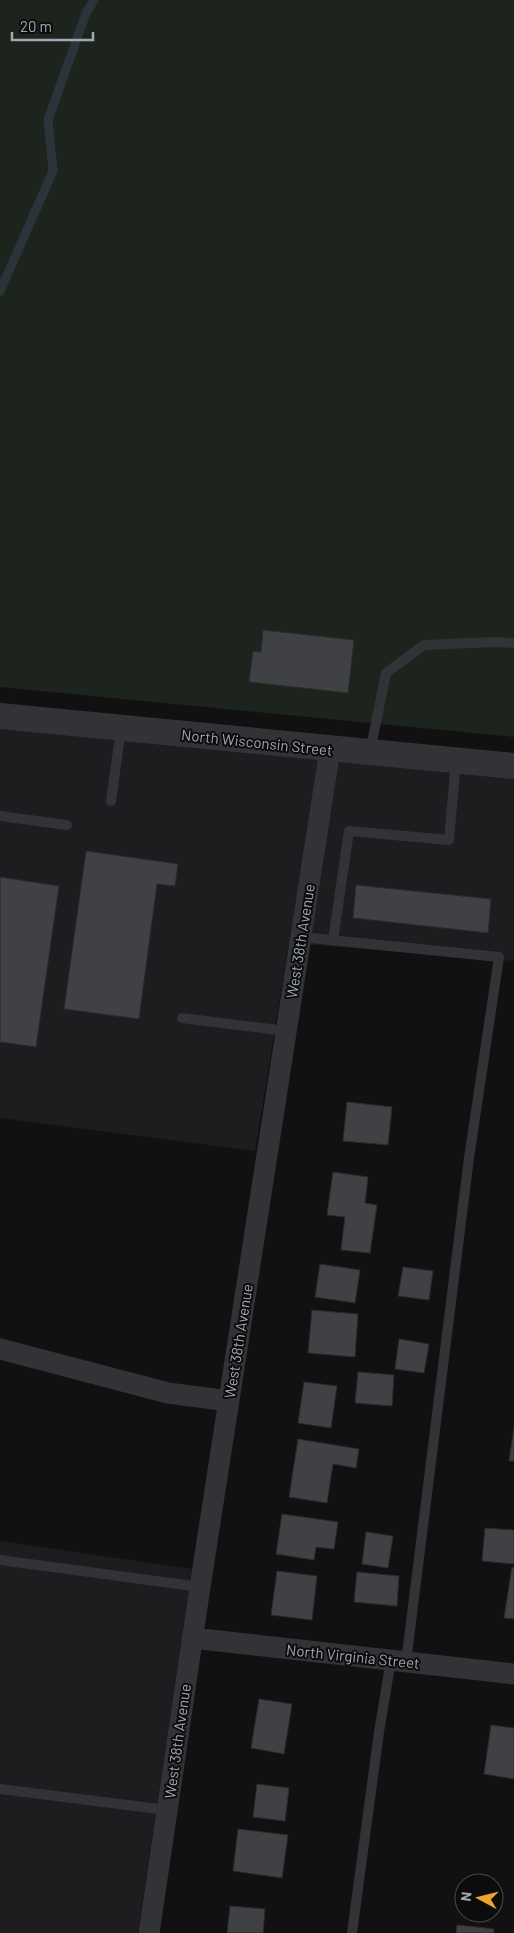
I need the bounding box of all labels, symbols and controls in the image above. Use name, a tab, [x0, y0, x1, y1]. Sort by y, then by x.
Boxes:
scale bar	[12, 10, 94, 42]
text: 20 m	[20, 17, 52, 35]
street label: North Wisconsin Street	[181, 725, 333, 759]
street label: West 38th Avenue	[282, 882, 318, 1000]
street label: West 38th Avenue	[220, 1282, 256, 1400]
street label: North Virginia Street	[285, 1640, 421, 1672]
street label: West 38th Avenue	[160, 1682, 194, 1800]
north arrow	[454, 1873, 504, 1923]
text: N	[457, 1891, 475, 1902]

